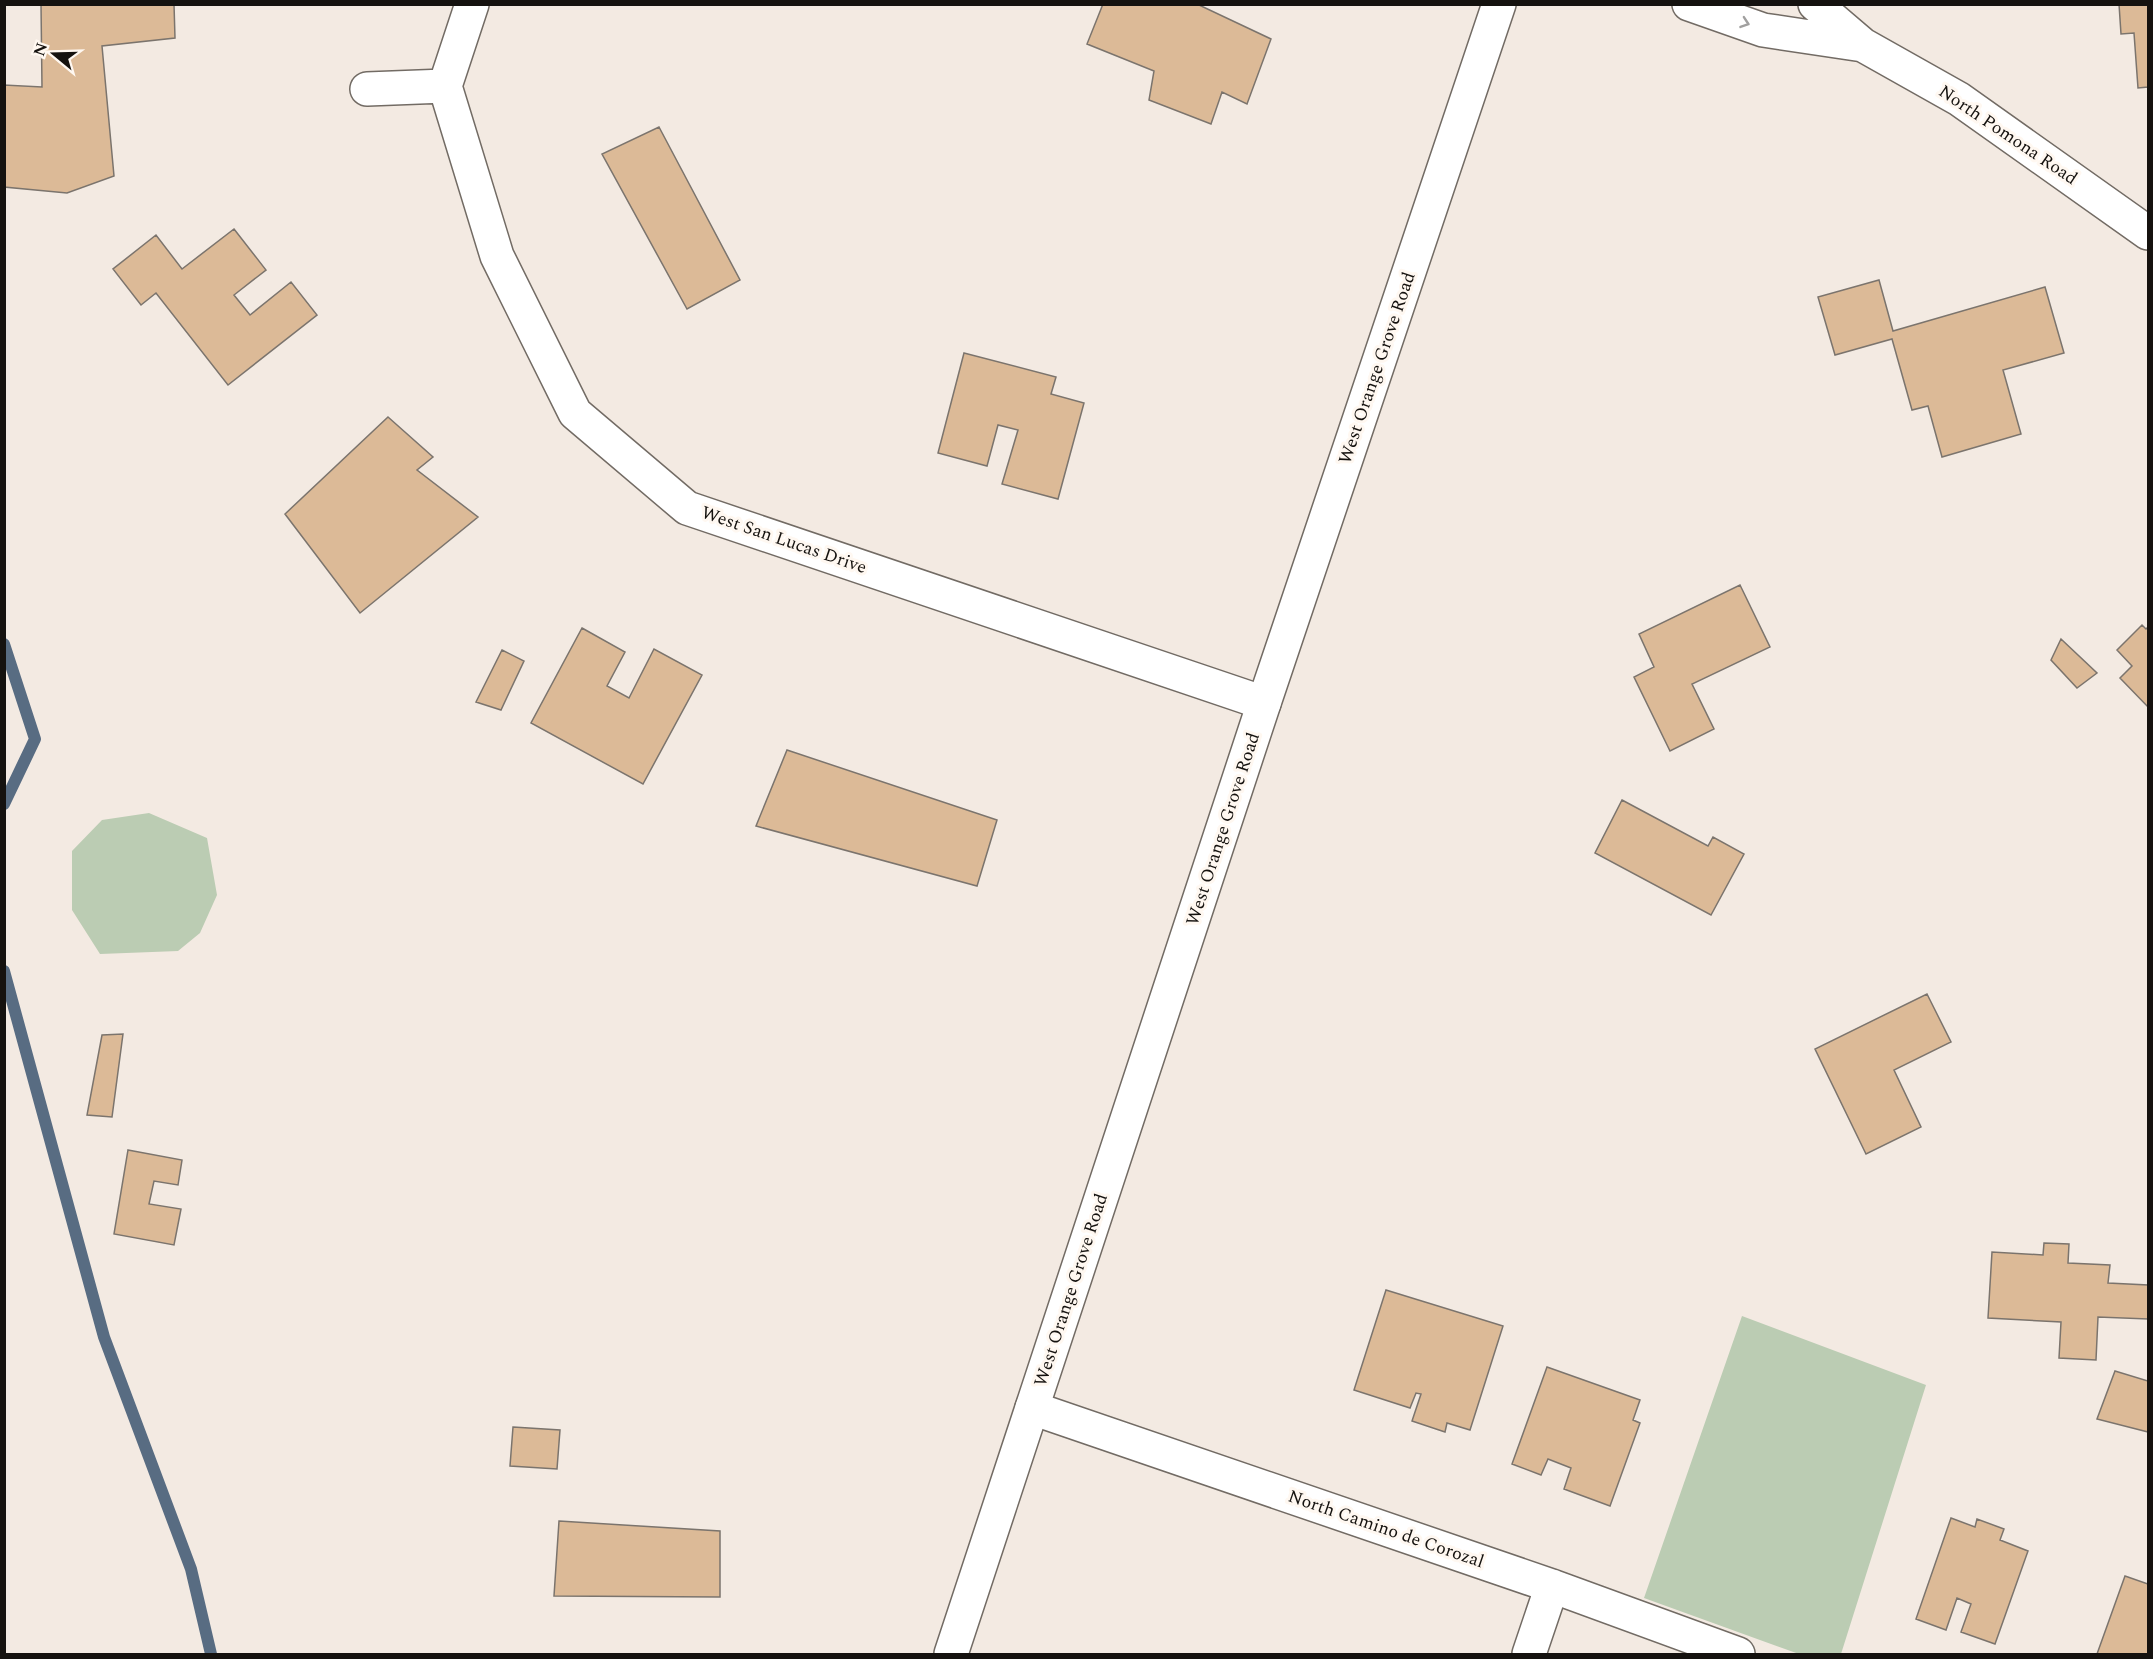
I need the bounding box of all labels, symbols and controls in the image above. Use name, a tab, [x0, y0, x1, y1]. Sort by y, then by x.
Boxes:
one-way arrow	[1739, 16, 1750, 29]
north arrow	[24, 24, 84, 84]
text: N	[27, 39, 54, 60]
street label: North Pomona Road	[1933, 78, 2083, 192]
street label: West Orange Grove Road	[1331, 268, 1423, 468]
street label: West San Lucas Drive	[698, 499, 870, 581]
street label: West Orange Grove Road	[1179, 729, 1267, 929]
street label: West Orange Grove Road	[1027, 1190, 1115, 1390]
street label: North Camino de Corozal	[1284, 1483, 1488, 1575]

